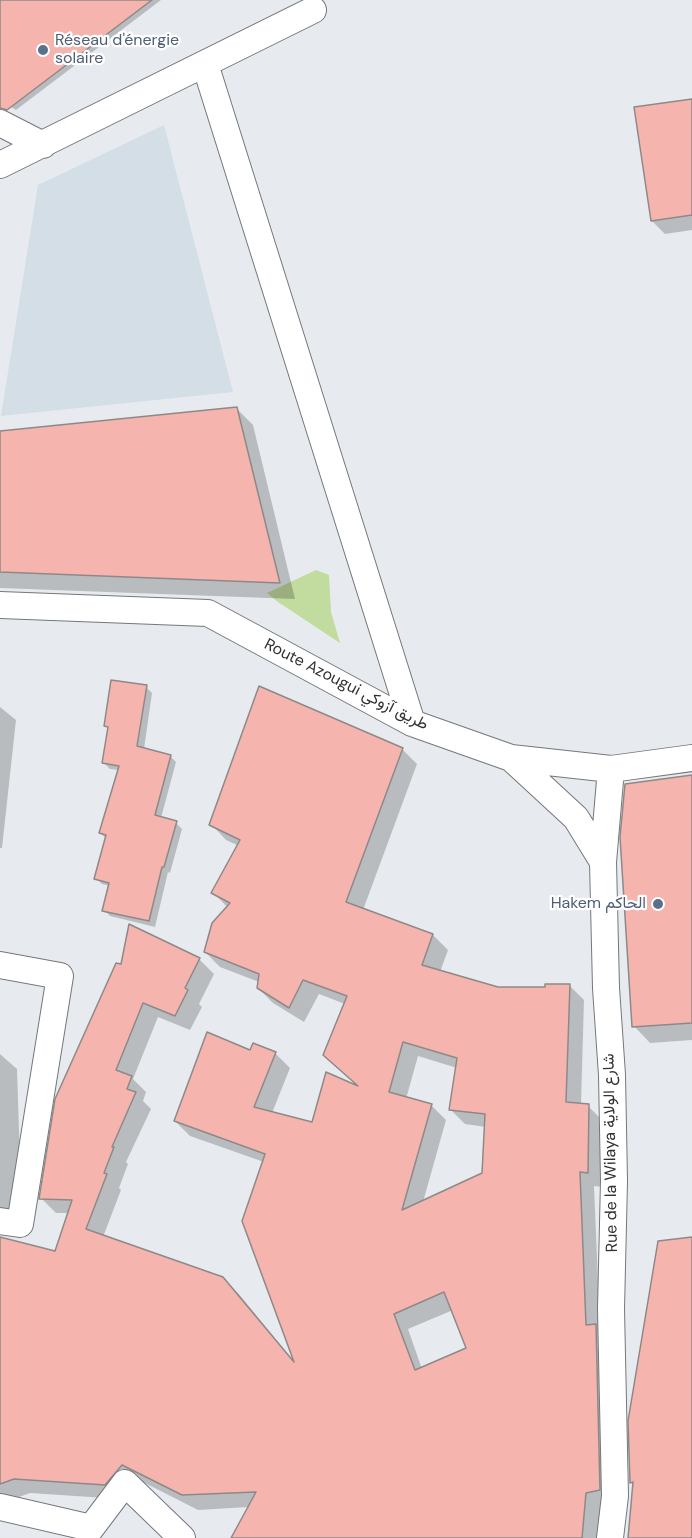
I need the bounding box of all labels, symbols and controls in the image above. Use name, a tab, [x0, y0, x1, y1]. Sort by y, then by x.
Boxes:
place label: Réseau d'énergie solaire	[55, 31, 179, 69]
marker: Réseau d'énergie solaire	[36, 43, 50, 57]
street label: Route Azougui طريق آزوكي	[261, 635, 431, 735]
place label: Hakem الحاكم	[551, 894, 646, 914]
marker: Hakem الحاكم	[651, 897, 665, 911]
street label: Rue de la Wilaya شارع الولاية	[600, 1053, 622, 1253]

